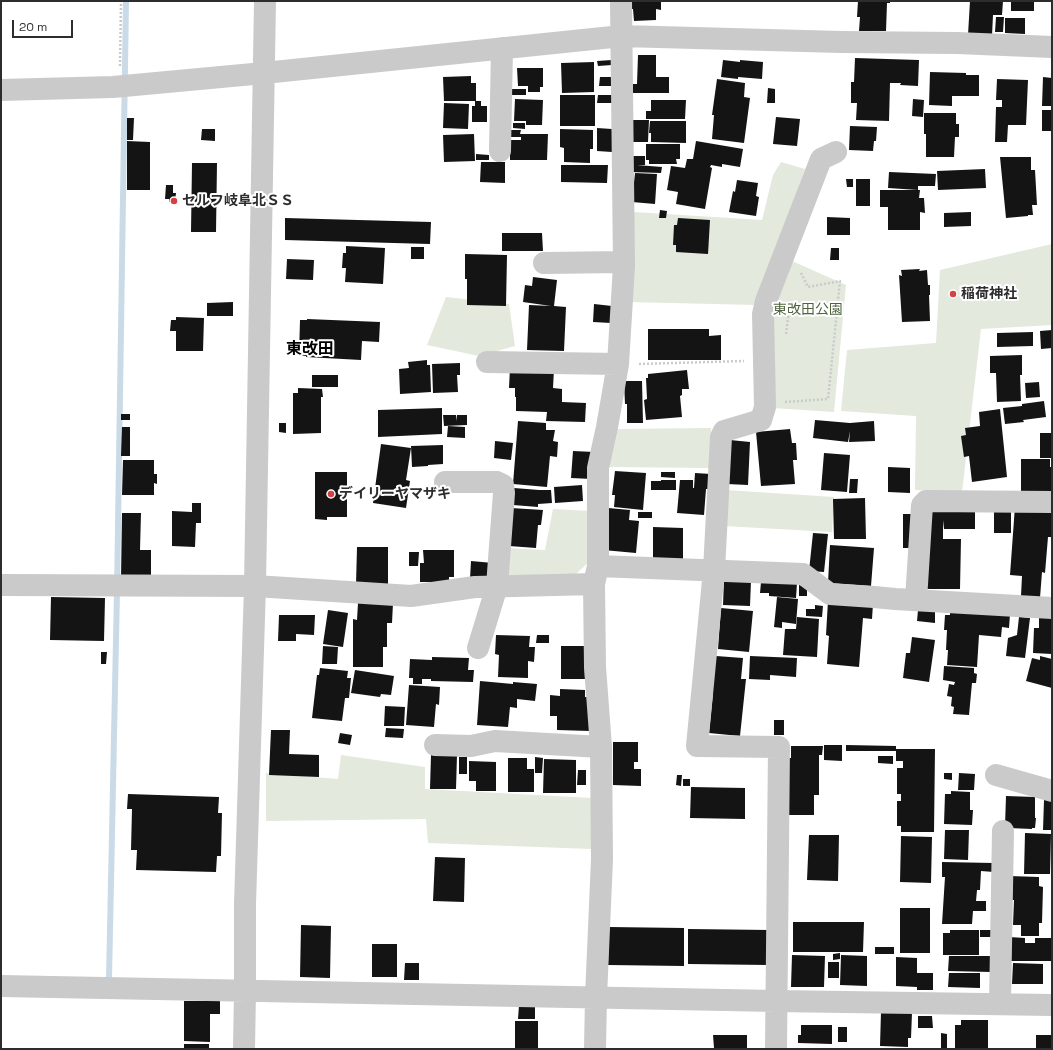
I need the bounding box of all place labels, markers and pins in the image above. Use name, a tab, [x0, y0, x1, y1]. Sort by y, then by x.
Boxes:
place label: セルフ岐阜北ＳＳ	[182, 193, 294, 209]
marker: セルフ岐阜北ＳＳ	[169, 196, 179, 206]
place label: 稲荷神社	[961, 286, 1017, 302]
marker: 稲荷神社	[948, 289, 958, 299]
place label: デイリーヤマザキ	[339, 486, 451, 502]
marker: デイリーヤマザキ	[326, 489, 336, 499]

